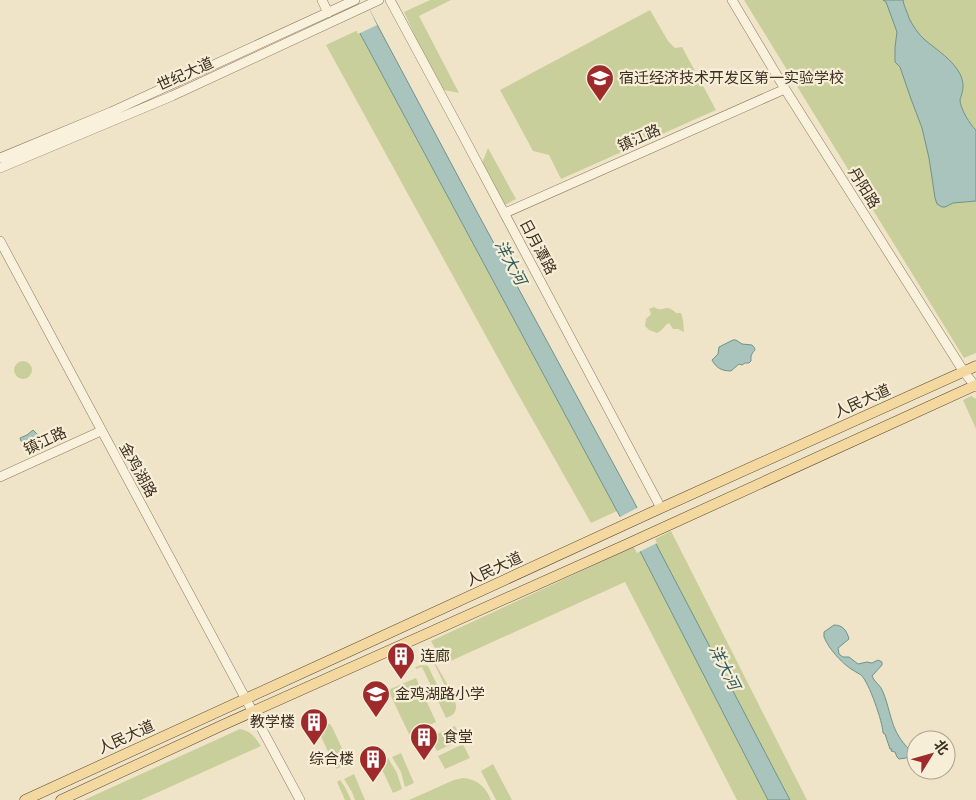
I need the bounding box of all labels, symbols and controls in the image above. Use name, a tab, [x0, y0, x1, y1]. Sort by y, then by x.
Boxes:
street label: 世纪大道	[154, 53, 216, 94]
school or university icon: 宿迁经济技术开发区第一实验学校	[585, 63, 615, 102]
place label: 宿迁经济技术开发区第一实验学校	[619, 68, 844, 87]
street label: 镇江路	[614, 120, 663, 155]
street label: 丹阳路	[844, 164, 884, 212]
street label: 日月潭路	[516, 216, 561, 278]
water label: 洋大河	[491, 236, 533, 291]
street label: 人民大道	[831, 380, 893, 421]
street label: 镇江路	[20, 422, 69, 459]
street label: 金鸡湖路	[116, 439, 161, 501]
street label: 人民大道	[463, 547, 525, 590]
building icon: 连廊	[386, 641, 416, 680]
water label: 洋大河	[705, 641, 746, 696]
place label: 连廊	[420, 646, 450, 665]
school or university icon: 金鸡湖路小学	[361, 679, 391, 718]
place label: 金鸡湖路小学	[395, 684, 485, 703]
building icon: 教学楼	[299, 707, 329, 746]
place label: 教学楼	[250, 712, 295, 731]
street label: 人民大道	[95, 716, 157, 757]
building icon: 食堂	[409, 722, 439, 761]
place label: 食堂	[443, 727, 473, 746]
north arrow	[906, 730, 956, 780]
text: 北	[930, 736, 953, 758]
building icon: 综合楼	[358, 744, 388, 783]
place label: 综合楼	[309, 749, 354, 768]

